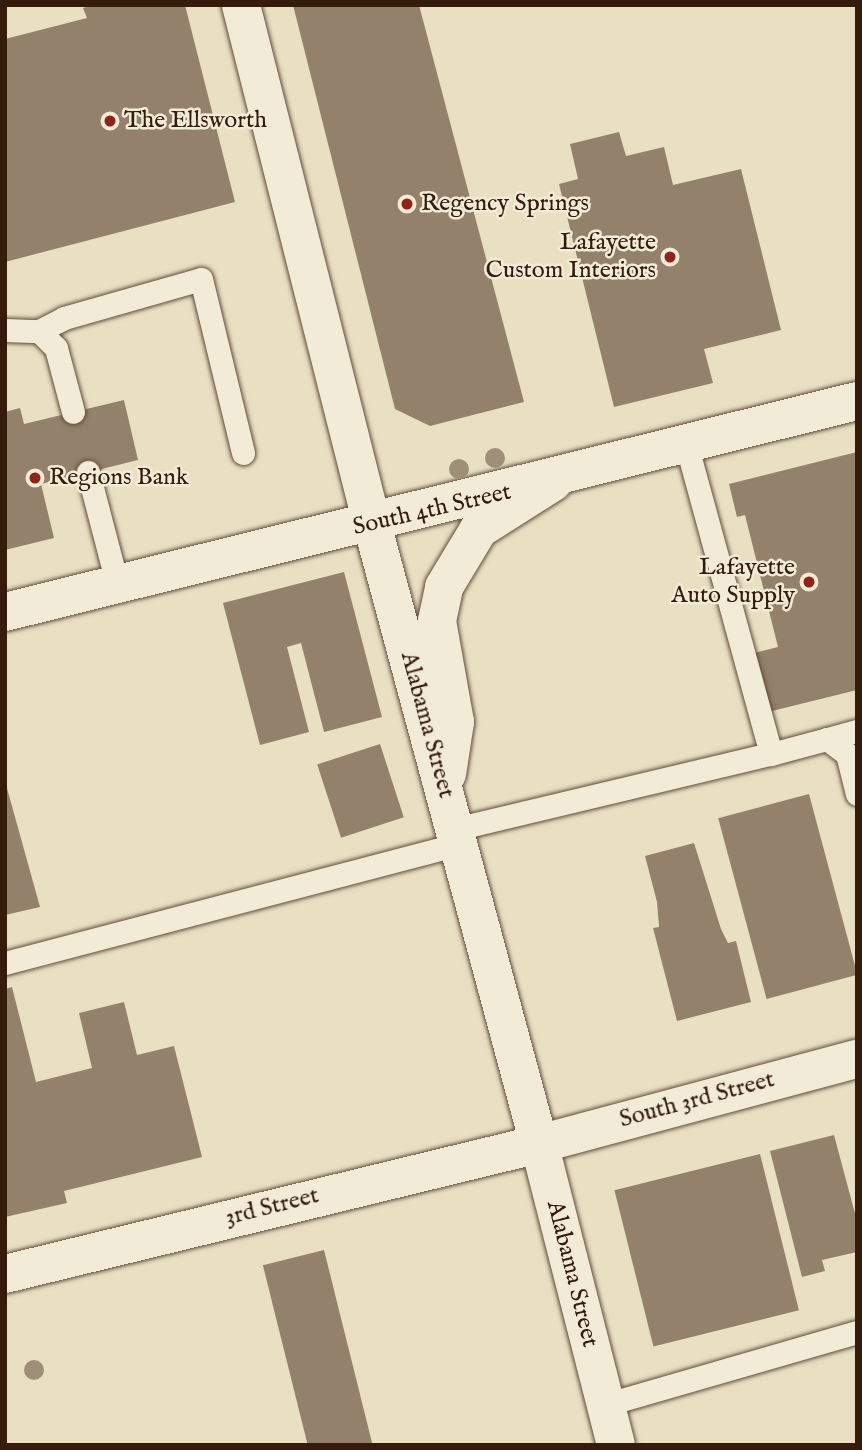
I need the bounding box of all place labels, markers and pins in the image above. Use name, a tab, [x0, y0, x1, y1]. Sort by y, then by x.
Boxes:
place label: The Ellsworth	[124, 107, 267, 135]
marker: The Ellsworth	[102, 113, 118, 129]
place label: Regency Springs	[421, 190, 589, 218]
marker: Regency Springs	[399, 196, 415, 212]
place label: Lafayette Custom Interiors	[486, 229, 656, 285]
marker: Lafayette Custom Interiors	[662, 249, 678, 265]
place label: Regions Bank	[49, 464, 189, 492]
marker: Regions Bank	[27, 470, 43, 486]
place label: Lafayette Auto Supply	[671, 554, 795, 610]
marker: Lafayette Auto Supply	[801, 574, 817, 590]

